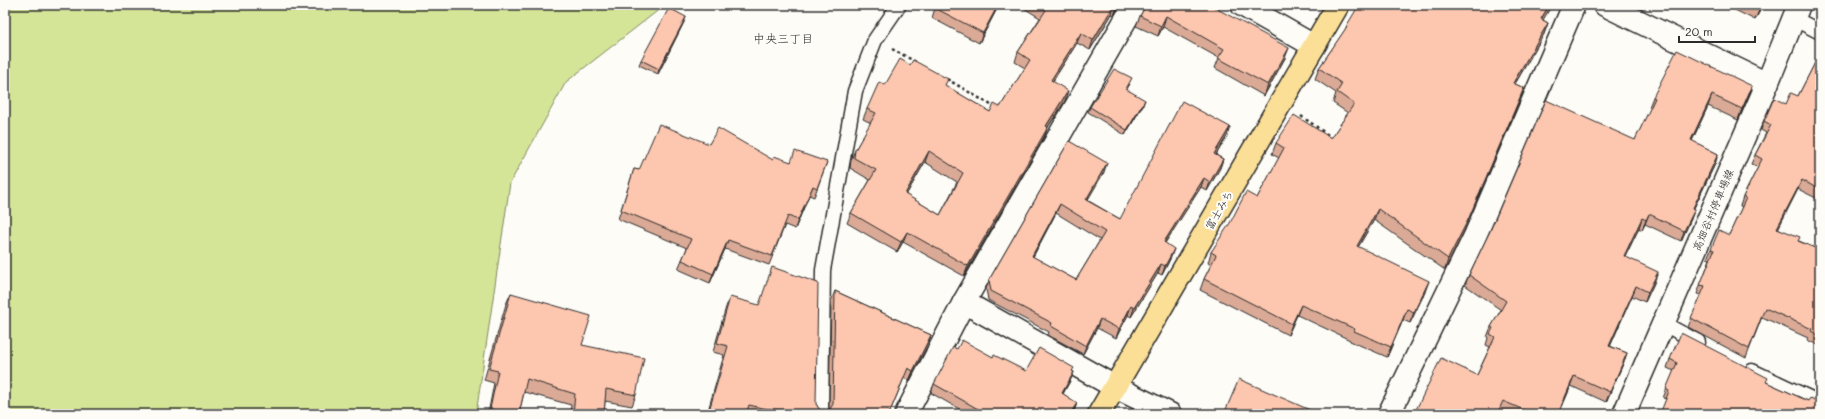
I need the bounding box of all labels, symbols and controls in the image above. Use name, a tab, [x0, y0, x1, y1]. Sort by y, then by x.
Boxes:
scale bar	[1679, 18, 1755, 44]
text: 20 m	[1685, 23, 1713, 39]
district label: 中央三丁目	[753, 30, 813, 46]
street label: 高畑谷村停車場線	[1688, 166, 1737, 253]
street label: 富士みち	[1201, 187, 1236, 232]

